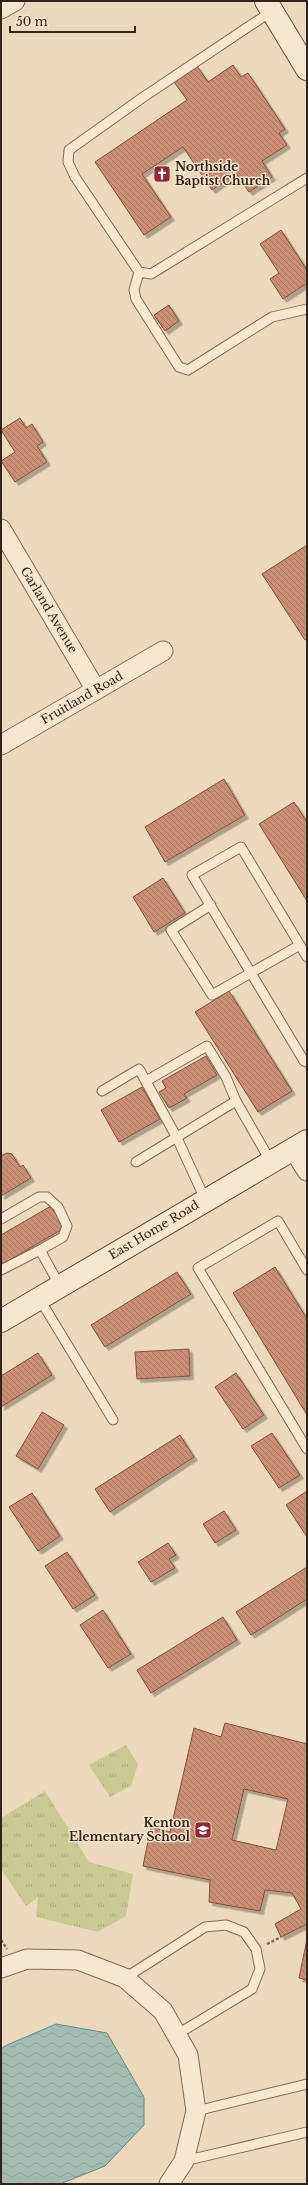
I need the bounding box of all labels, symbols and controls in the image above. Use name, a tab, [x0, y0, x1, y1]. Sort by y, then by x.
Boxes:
scale bar	[10, 8, 135, 34]
text: 50 m	[16, 14, 48, 29]
place label: Northside Baptist Church	[175, 159, 271, 188]
church icon: Northside Baptist Church	[152, 164, 172, 184]
street label: Garland Avenue	[18, 564, 81, 656]
street label: Fruitland Road	[38, 668, 126, 727]
street label: East Home Road	[106, 1197, 202, 1262]
place label: Kenton Elementary School	[69, 1815, 191, 1844]
school or university icon: Kenton Elementary School	[193, 1820, 213, 1840]

